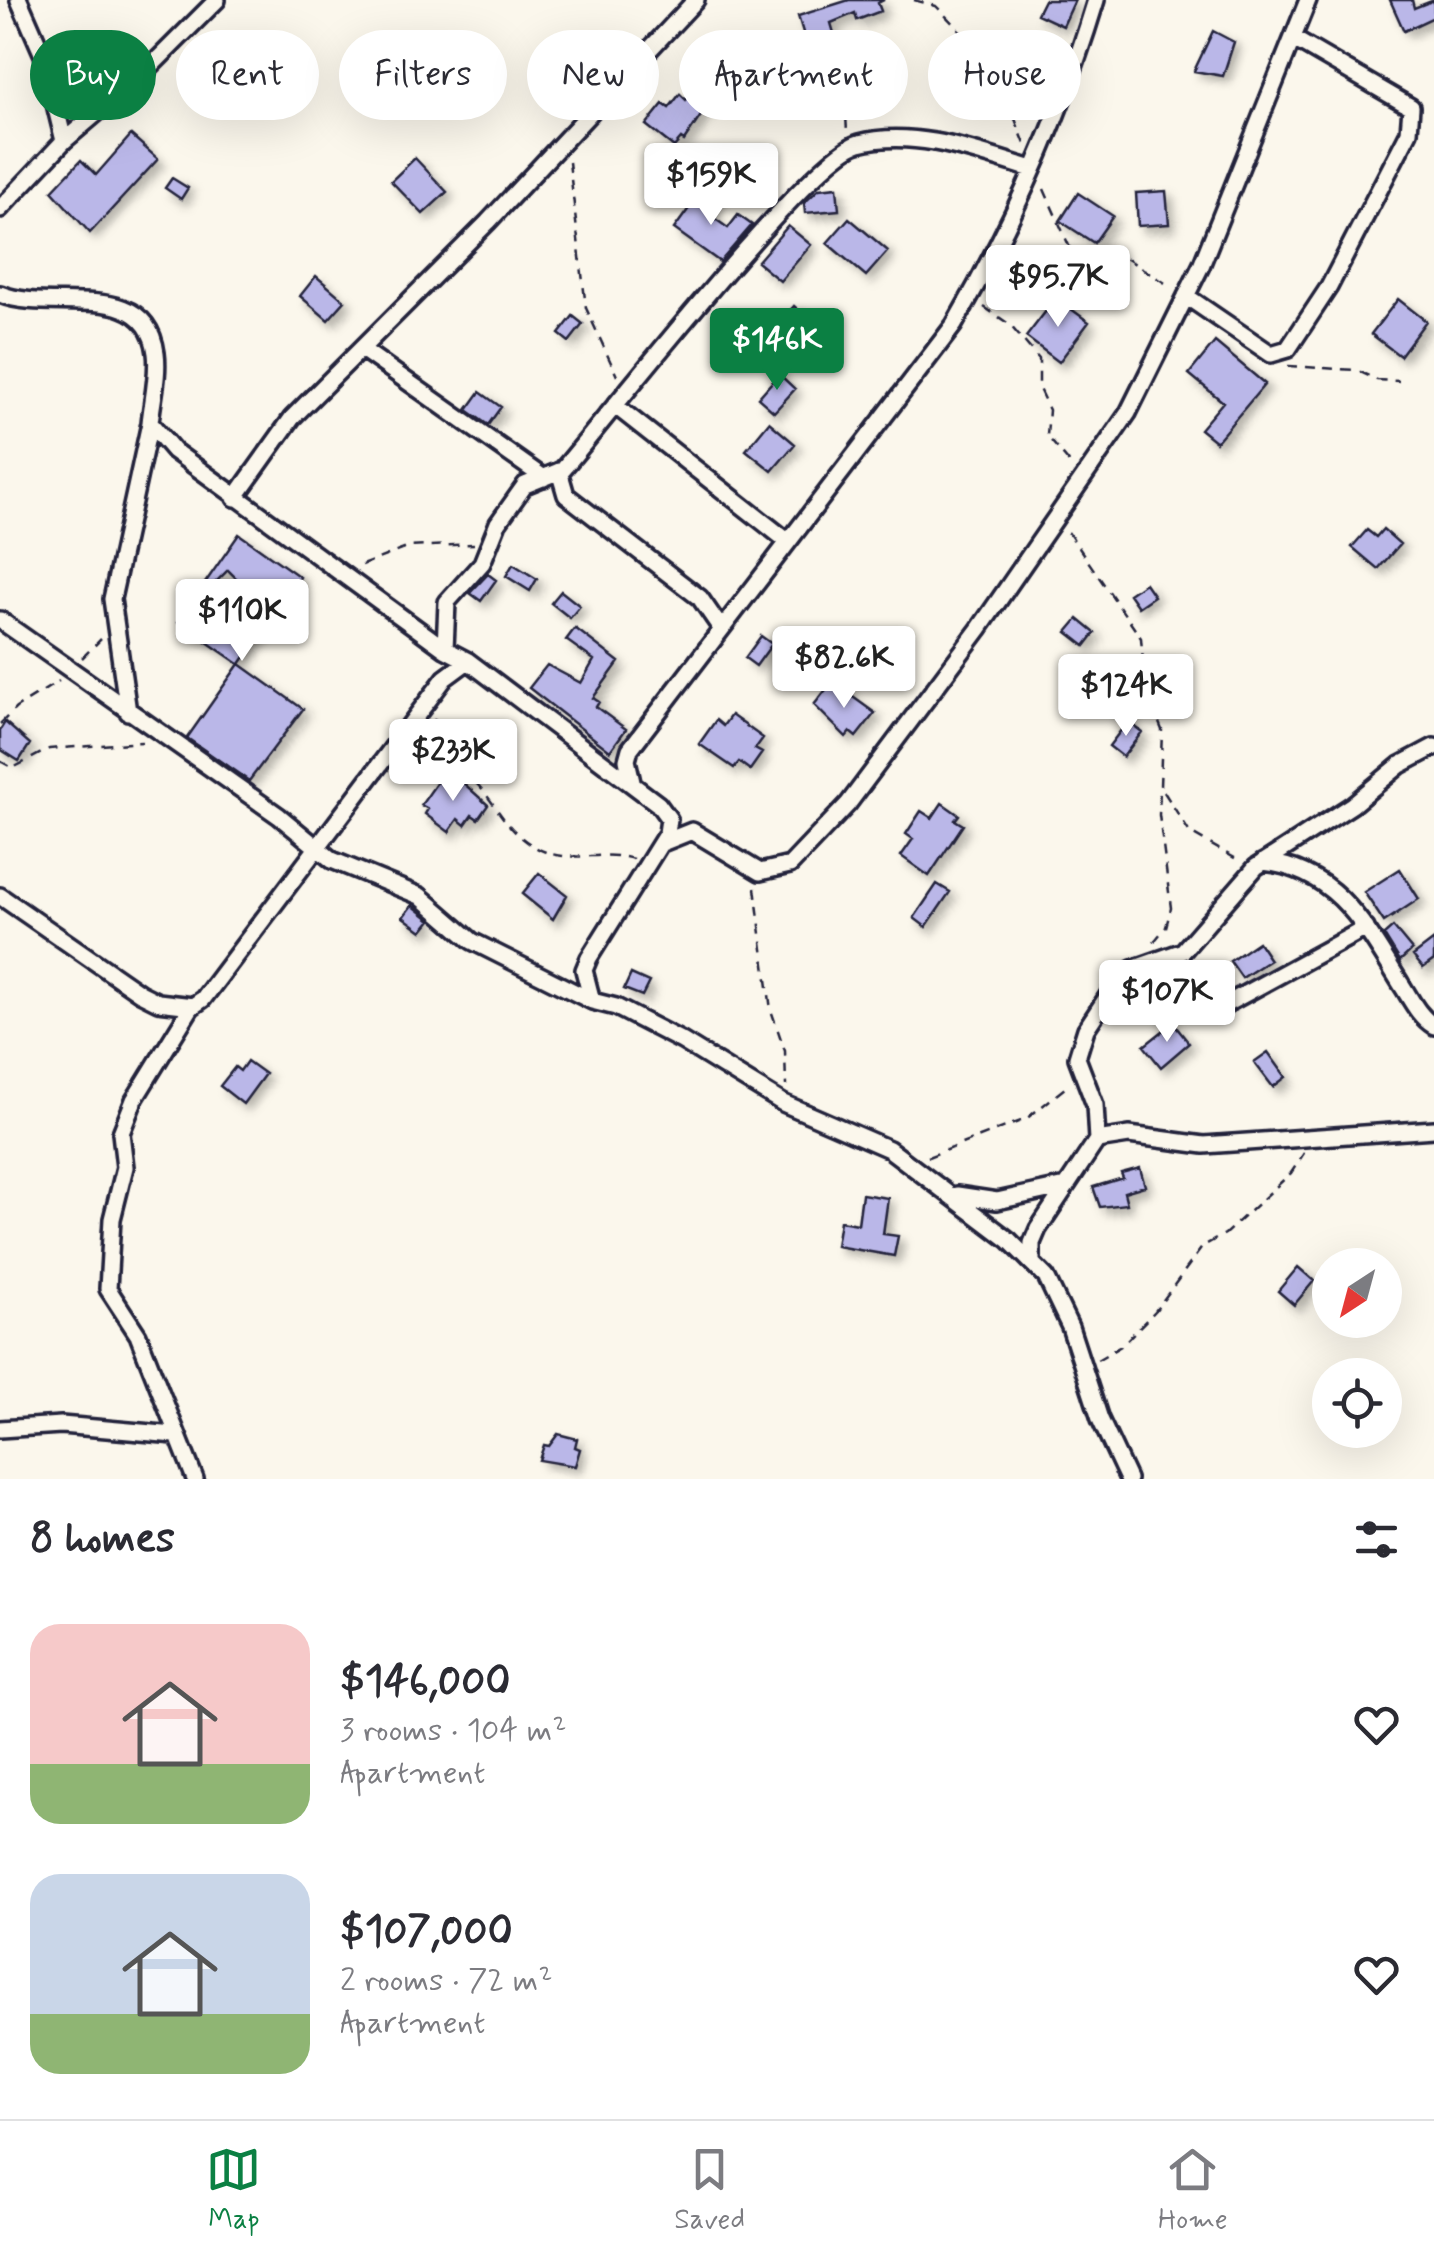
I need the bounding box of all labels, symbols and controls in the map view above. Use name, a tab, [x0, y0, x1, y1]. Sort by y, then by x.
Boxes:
chip: Buy	[30, 30, 156, 120]
chip: Rent	[176, 30, 319, 120]
chip: Filters	[339, 30, 507, 120]
chip: New	[527, 30, 659, 120]
chip: Apartment	[679, 30, 908, 120]
chip: House	[928, 30, 1081, 120]
pin: $159K	[641, 143, 781, 228]
text: $159K	[666, 154, 756, 196]
pin: $95.7K	[977, 245, 1139, 330]
text: $95.7K	[1008, 256, 1108, 298]
pin: $146K	[707, 308, 847, 393]
text: $146K	[732, 319, 822, 361]
pin: $110K	[172, 579, 312, 664]
text: $110K	[198, 590, 286, 632]
pin: $82.6K	[763, 626, 925, 711]
text: $82.6K	[794, 637, 894, 679]
pin: $124K	[1056, 654, 1196, 739]
text: $124K	[1080, 665, 1172, 707]
pin: $233K	[383, 719, 523, 804]
text: $233K	[411, 730, 495, 772]
pin: $107K	[1097, 960, 1237, 1045]
text: $107K	[1121, 971, 1213, 1013]
north arrow	[1312, 1248, 1402, 1338]
map controls	[1312, 1248, 1402, 1448]
button: locate	[1312, 1358, 1402, 1448]
text: 8 homes	[30, 1512, 175, 1567]
icon: filters	[1349, 1512, 1404, 1567]
text: $146,000	[340, 1655, 511, 1710]
icon: home	[110, 1664, 230, 1784]
icon: heart	[1349, 1697, 1404, 1752]
text: 3 rooms · 104 m²	[340, 1710, 566, 1752]
text: Apartment	[340, 1752, 485, 1794]
text: $107,000	[340, 1905, 513, 1960]
icon: home	[110, 1914, 230, 2034]
icon: heart	[1349, 1947, 1404, 2002]
text: 2 rooms · 72 m²	[340, 1960, 553, 2002]
text: Apartment	[340, 2002, 485, 2044]
tab: Map	[206, 2142, 261, 2239]
tab: Saved	[674, 2142, 745, 2239]
tab: Home	[1158, 2142, 1228, 2239]

